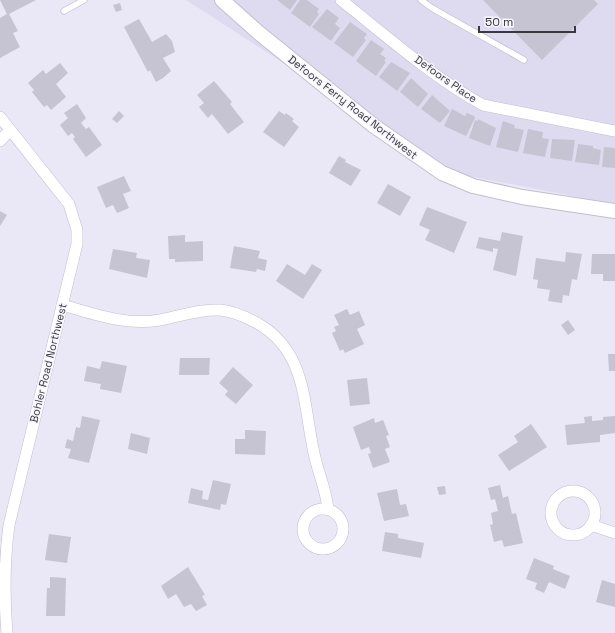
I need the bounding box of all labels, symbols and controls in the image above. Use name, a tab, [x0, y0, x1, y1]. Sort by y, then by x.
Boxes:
scale bar	[479, 8, 575, 34]
text: 50 m	[485, 14, 513, 30]
street label: Defoors Ferry Road Northwest	[285, 52, 421, 162]
street label: Defoors Place	[412, 52, 480, 106]
street label: Bohler Road Northwest	[26, 302, 70, 424]

